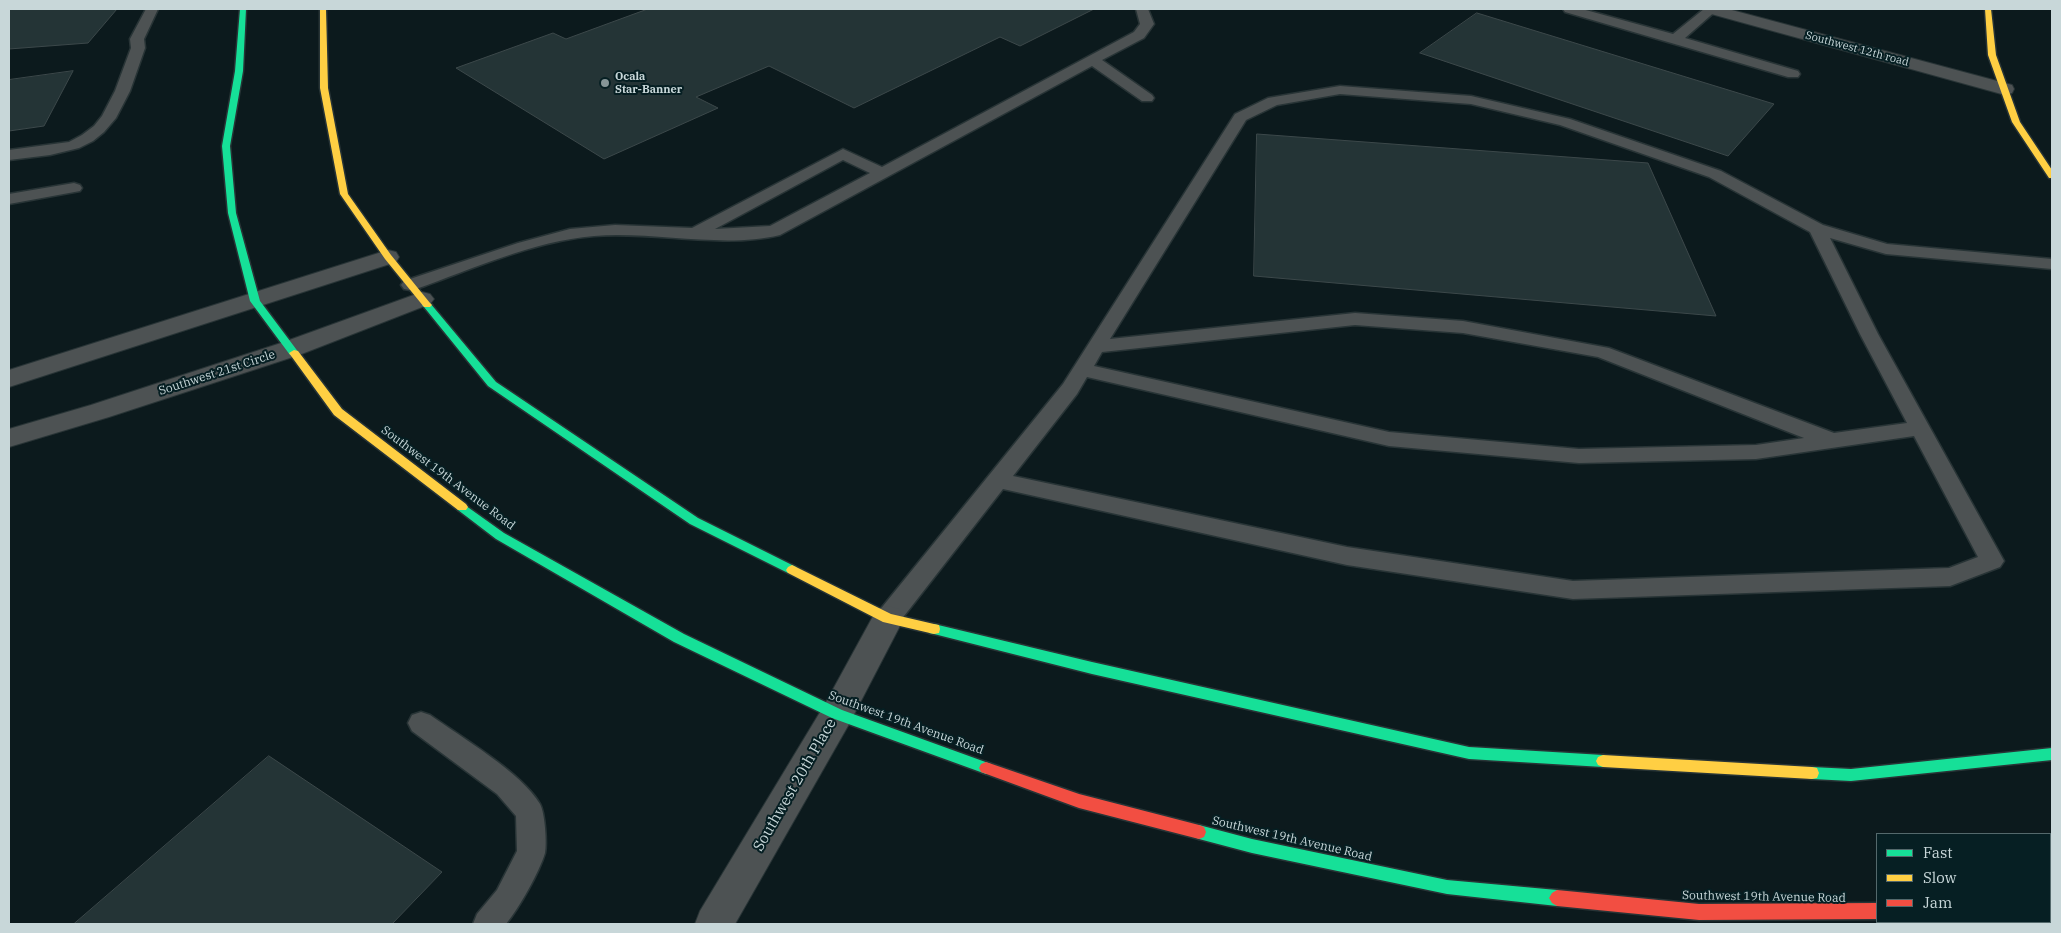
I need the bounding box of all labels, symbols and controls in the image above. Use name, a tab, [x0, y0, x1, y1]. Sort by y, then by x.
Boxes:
street label: Southwest 12th road	[1804, 29, 1910, 69]
place label: Ocala Star-Banner	[615, 70, 682, 96]
marker: Ocala Star-Banner	[599, 77, 611, 89]
street label: Southwest 21st Circle	[157, 347, 277, 399]
street label: Southwest 19th Avenue Road	[378, 423, 518, 533]
street label: Southwest 19th Avenue Road	[827, 688, 985, 758]
street label: Southwest 20th Place	[750, 715, 840, 855]
street label: Southwest 19th Avenue Road	[1211, 814, 1373, 864]
legend	[1876, 833, 2051, 923]
text: Fast	[1923, 843, 1953, 862]
text: Slow	[1923, 868, 1956, 887]
street label: Southwest 19th Avenue Road	[1682, 888, 1846, 906]
text: Jam	[1923, 893, 1952, 912]

